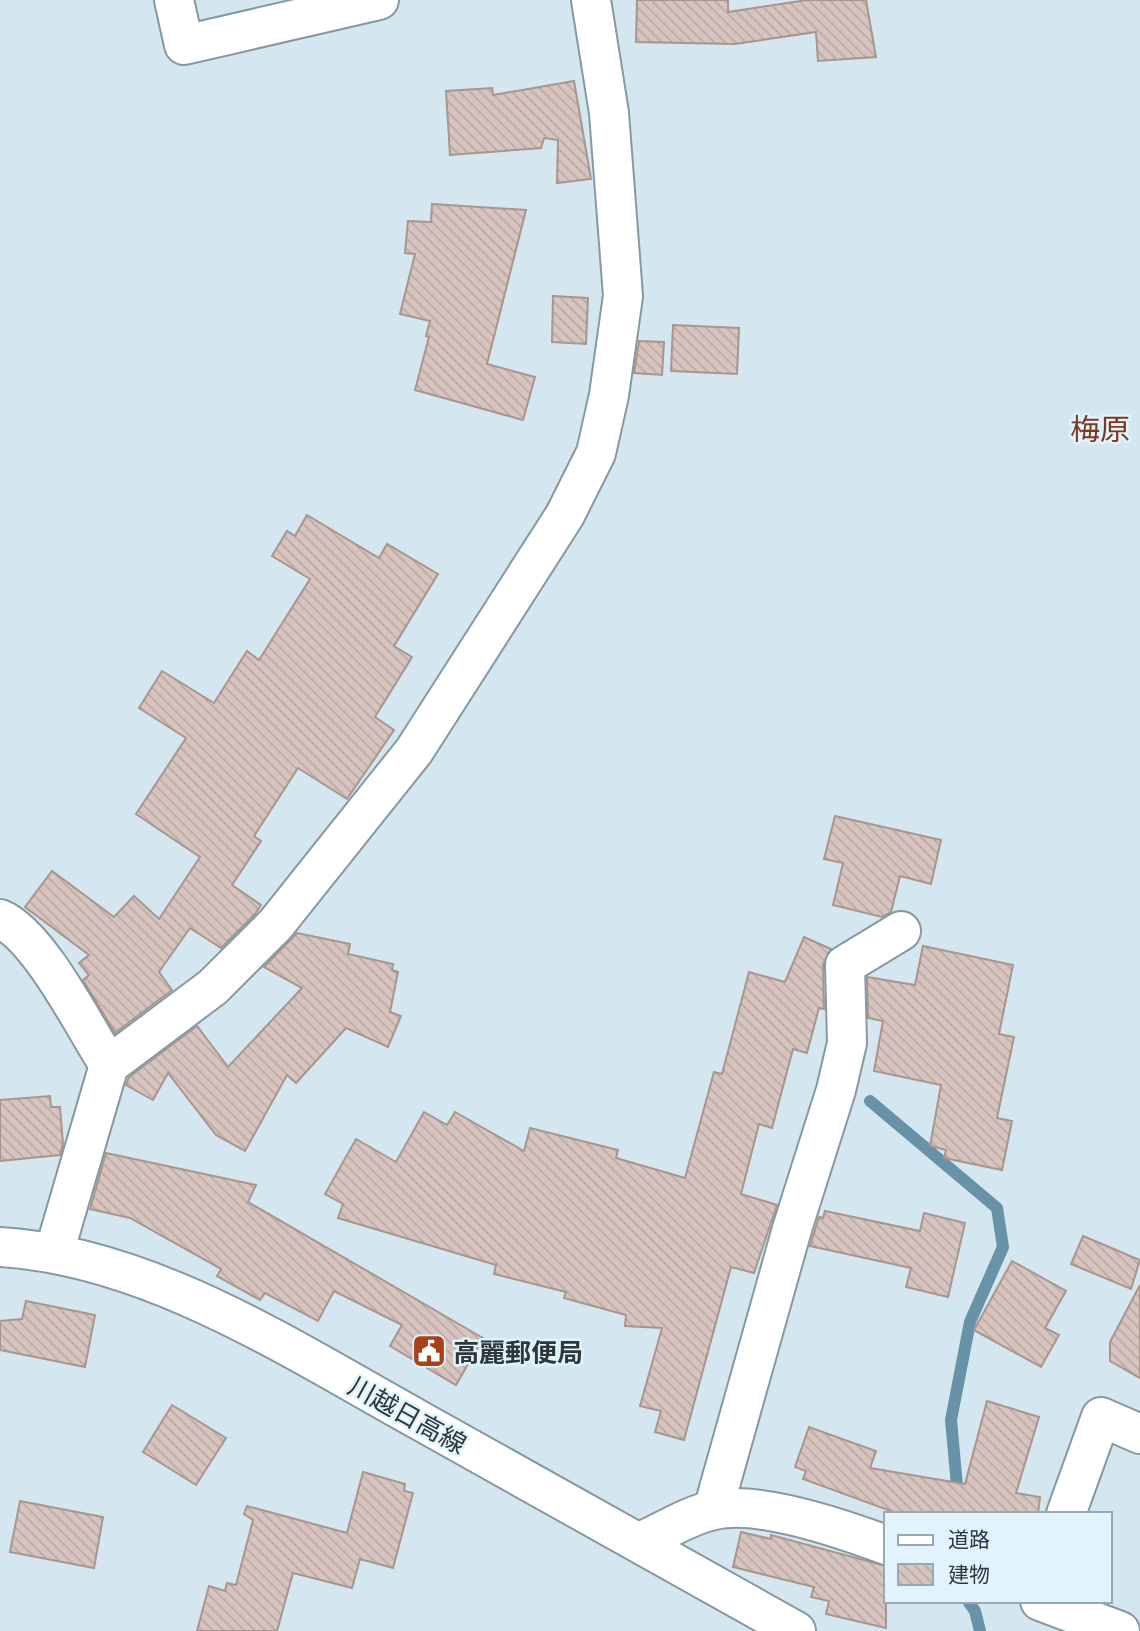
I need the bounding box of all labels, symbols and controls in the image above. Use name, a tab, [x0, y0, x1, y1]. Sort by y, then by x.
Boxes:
district label: 梅原	[1070, 409, 1130, 446]
public building icon: 高麗郵便局	[410, 1332, 448, 1370]
place label: 高麗郵便局	[453, 1336, 583, 1367]
street label: 川越日高線	[344, 1369, 472, 1459]
legend	[884, 1512, 1112, 1603]
text: 道路	[948, 1526, 990, 1551]
text: 建物	[948, 1561, 990, 1586]

